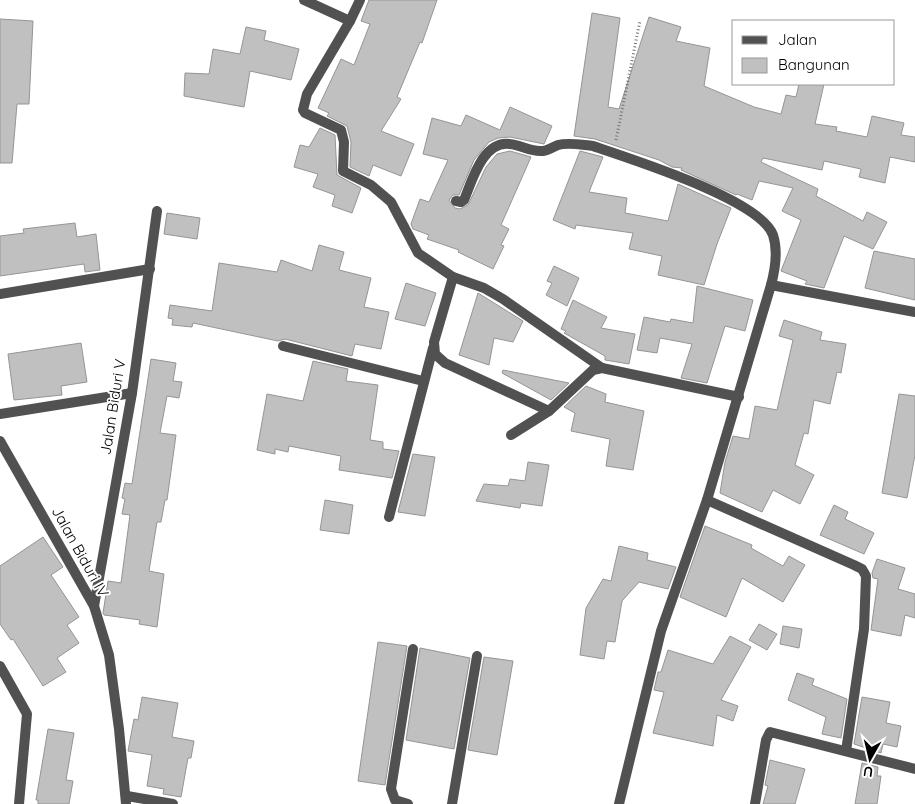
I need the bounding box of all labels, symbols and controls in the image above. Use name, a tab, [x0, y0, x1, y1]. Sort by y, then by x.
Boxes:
legend	[732, 20, 895, 85]
text: Jalan	[778, 30, 817, 49]
text: Bangunan	[778, 55, 850, 74]
street label: Jalan Biduri V	[96, 358, 129, 456]
street label: Jalan Biduri IV	[48, 503, 113, 600]
north arrow	[845, 734, 895, 784]
text: U	[862, 762, 874, 781]

